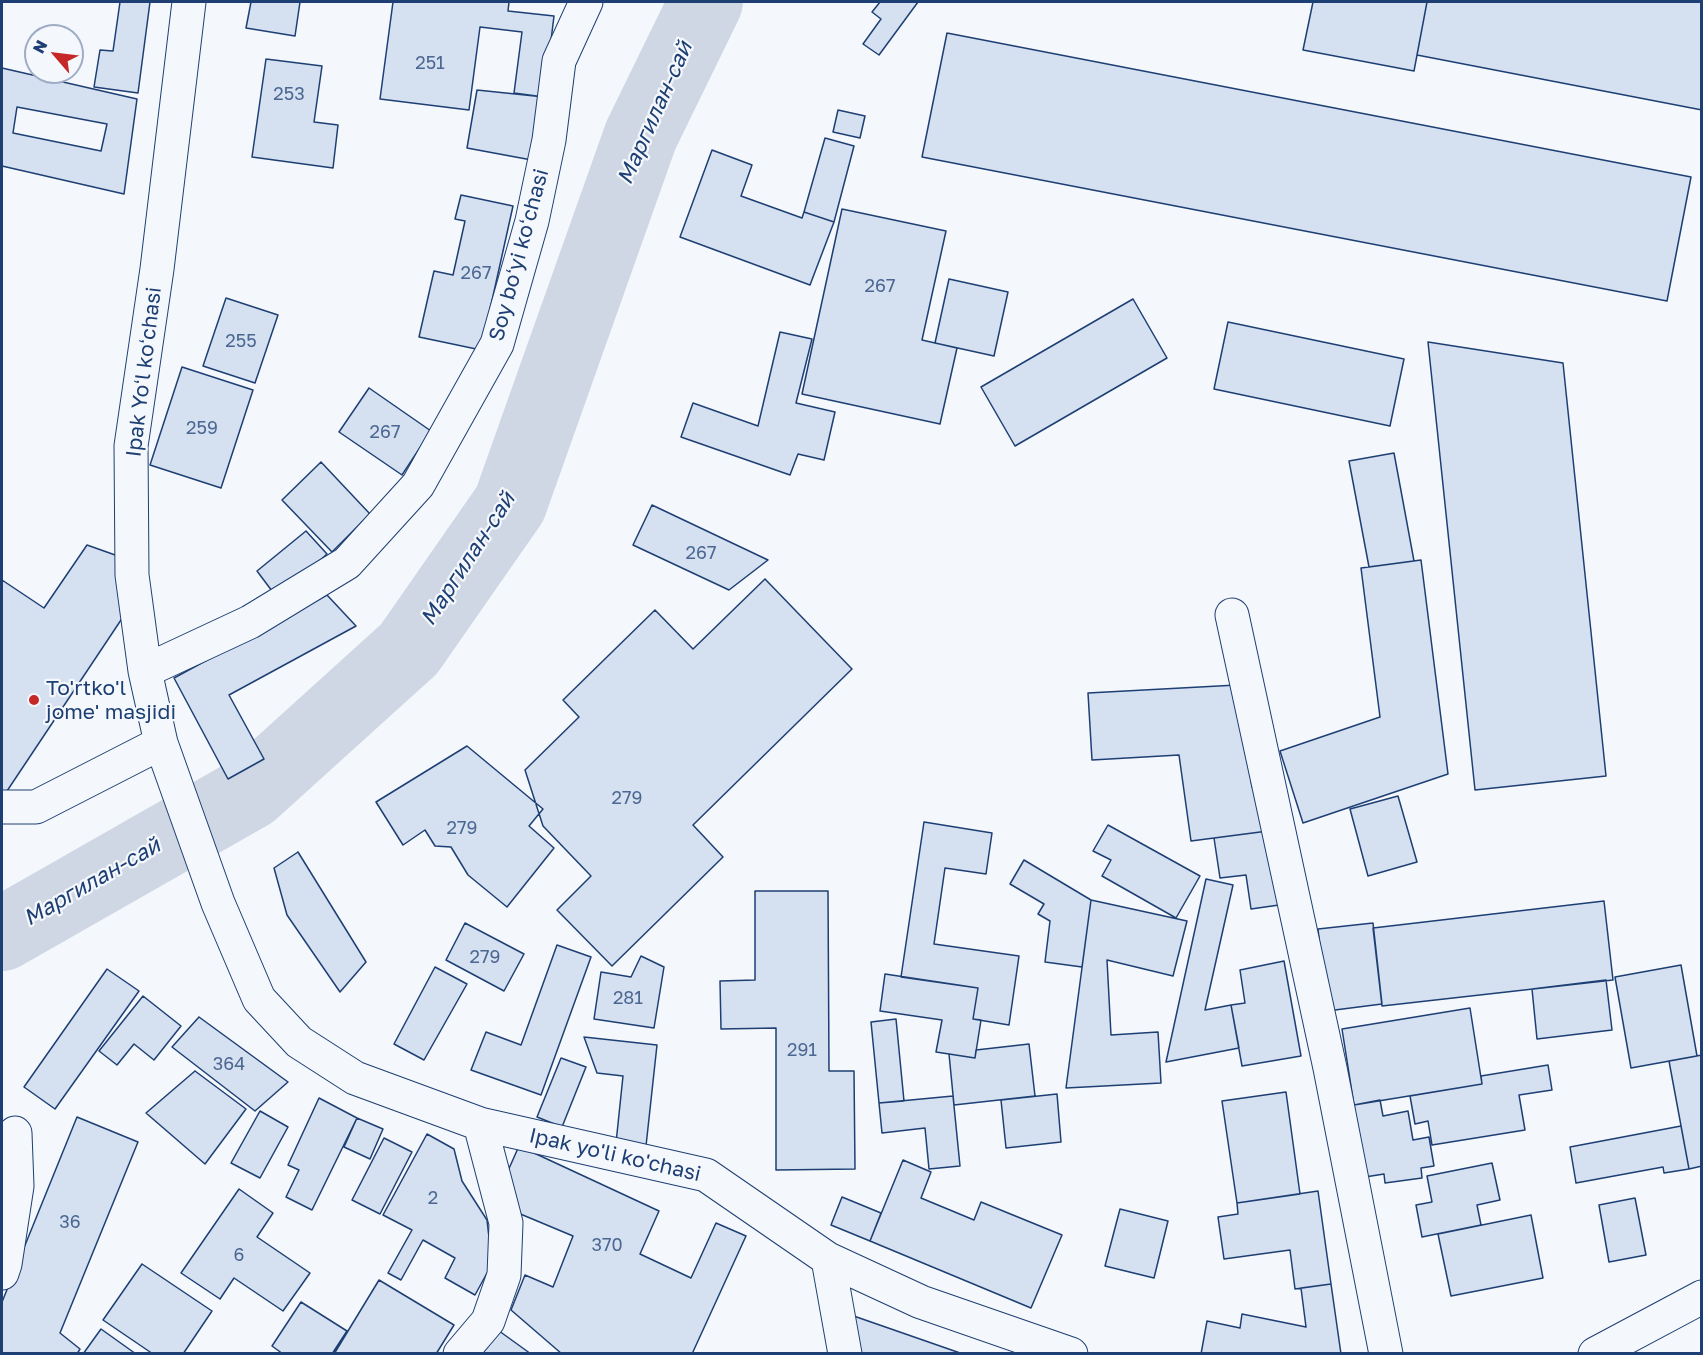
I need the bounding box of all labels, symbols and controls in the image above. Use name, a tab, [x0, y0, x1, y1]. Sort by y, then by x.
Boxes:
north arrow	[24, 24, 84, 84]
text: N	[28, 36, 52, 57]
water label: Маргилан-сай	[612, 38, 698, 188]
house number: 251	[415, 52, 445, 74]
house number: 253	[273, 83, 305, 105]
street label: Soy boʻyi koʻchasi	[484, 166, 554, 344]
house number: 267	[461, 262, 491, 284]
house number: 267	[865, 275, 895, 297]
street label: Ipak Yoʻl koʻchasi	[121, 286, 167, 458]
house number: 255	[225, 330, 257, 352]
house number: 259	[186, 417, 218, 439]
house number: 267	[370, 421, 400, 443]
water label: Маргилан-сай	[415, 488, 521, 630]
house number: 267	[686, 542, 716, 564]
place label: To'rtko'l jome' masjidi	[46, 675, 176, 725]
marker: To'rtko'l jome' masjidi	[27, 693, 41, 707]
house number: 279	[612, 787, 642, 809]
house number: 279	[447, 817, 477, 839]
water label: Маргилан-сай	[19, 832, 165, 932]
house number: 279	[470, 946, 500, 968]
house number: 281	[613, 987, 643, 1009]
house number: 291	[787, 1039, 817, 1061]
house number: 364	[213, 1053, 245, 1075]
street label: Ipak yo'li ko'chasi	[527, 1123, 703, 1187]
house number: 2	[428, 1187, 438, 1209]
house number: 36	[59, 1211, 81, 1233]
house number: 370	[591, 1234, 623, 1256]
house number: 6	[234, 1244, 244, 1266]

